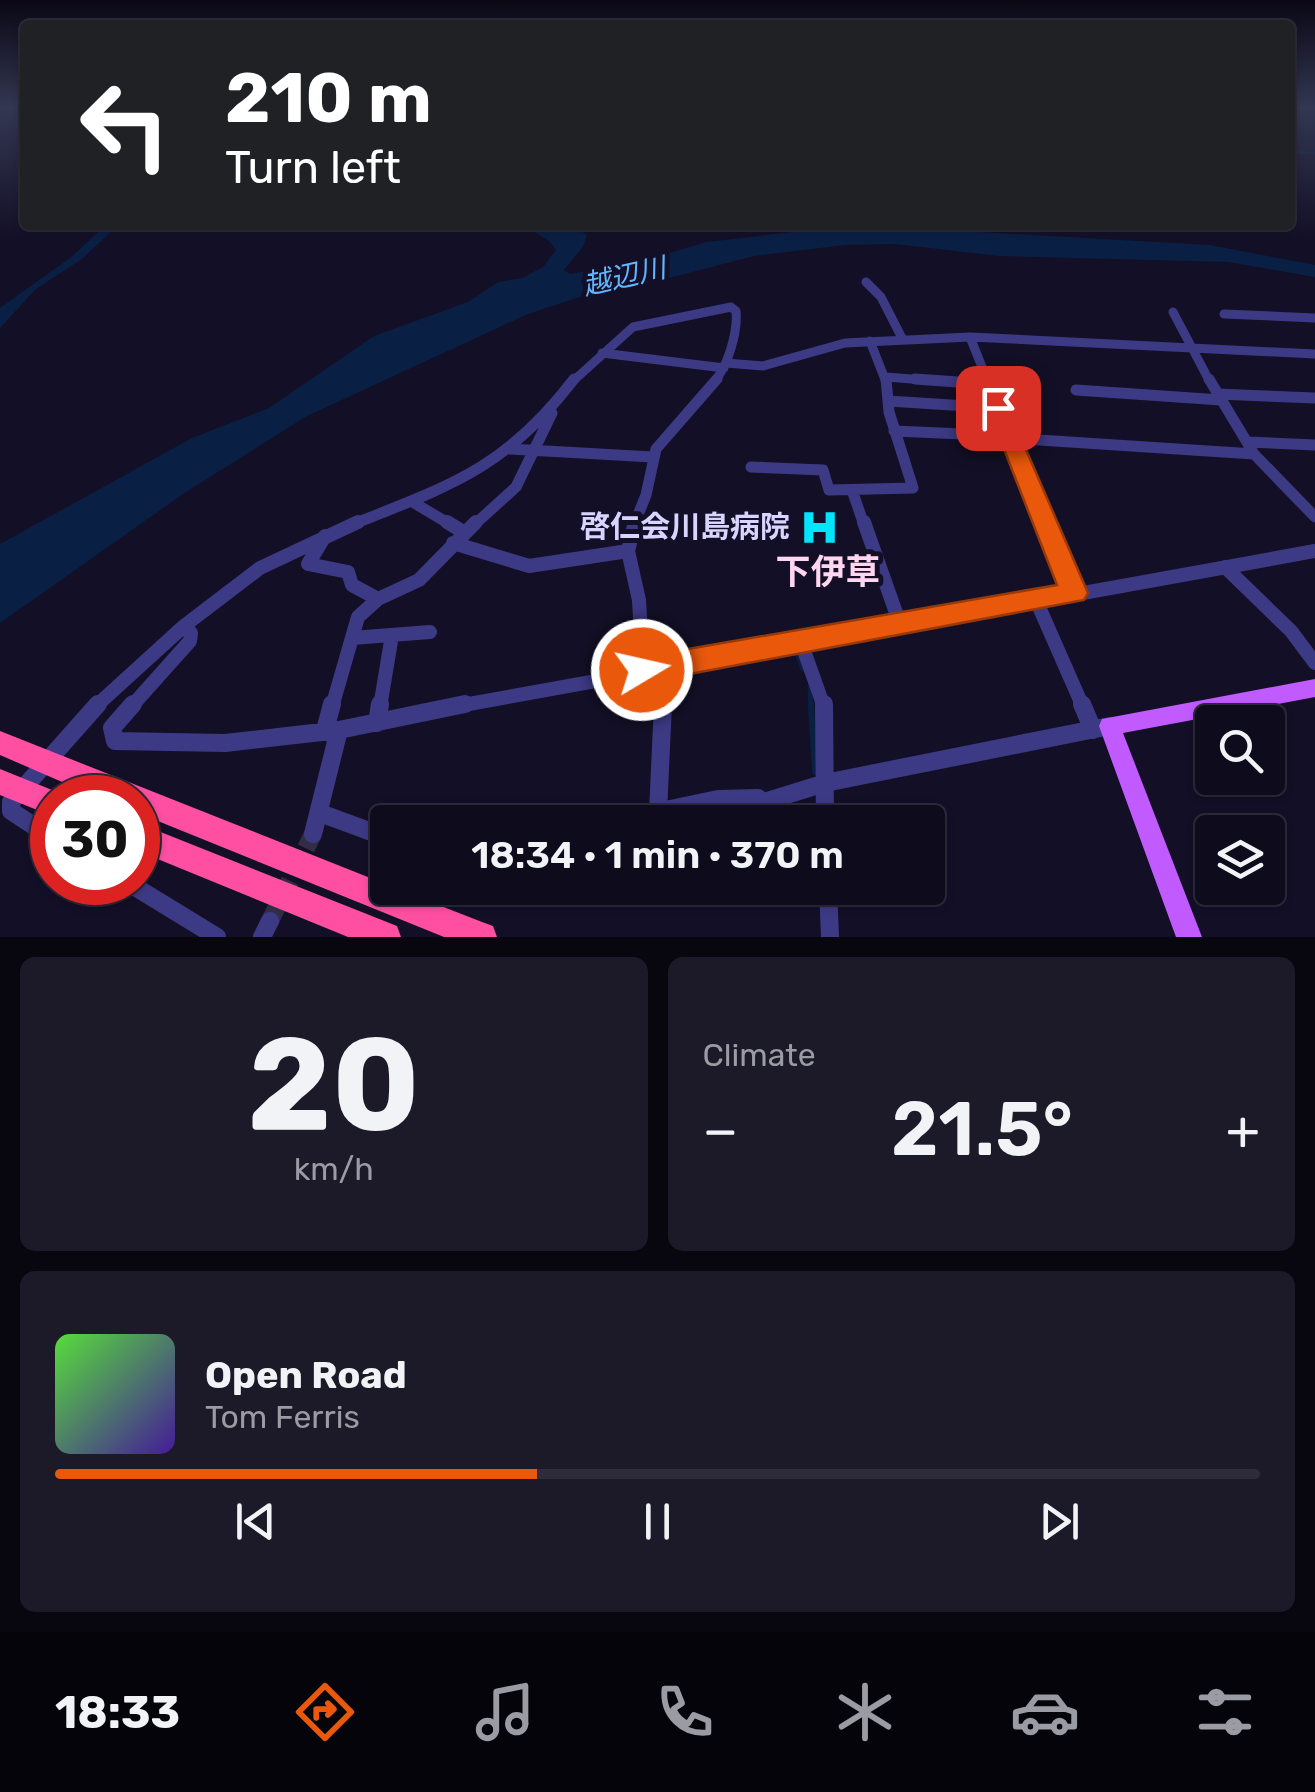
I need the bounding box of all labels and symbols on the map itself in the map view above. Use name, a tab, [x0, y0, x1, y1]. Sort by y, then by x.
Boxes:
water label: 越辺川	[579, 250, 672, 302]
pin	[956, 366, 1041, 451]
hospital icon: 啓仁会川島病院	[799, 506, 841, 548]
place label: 啓仁会川島病院	[580, 509, 790, 545]
district label: 下伊草	[775, 551, 881, 593]
position arrow	[590, 618, 694, 722]
speed limit sign: 30	[30, 775, 160, 905]

